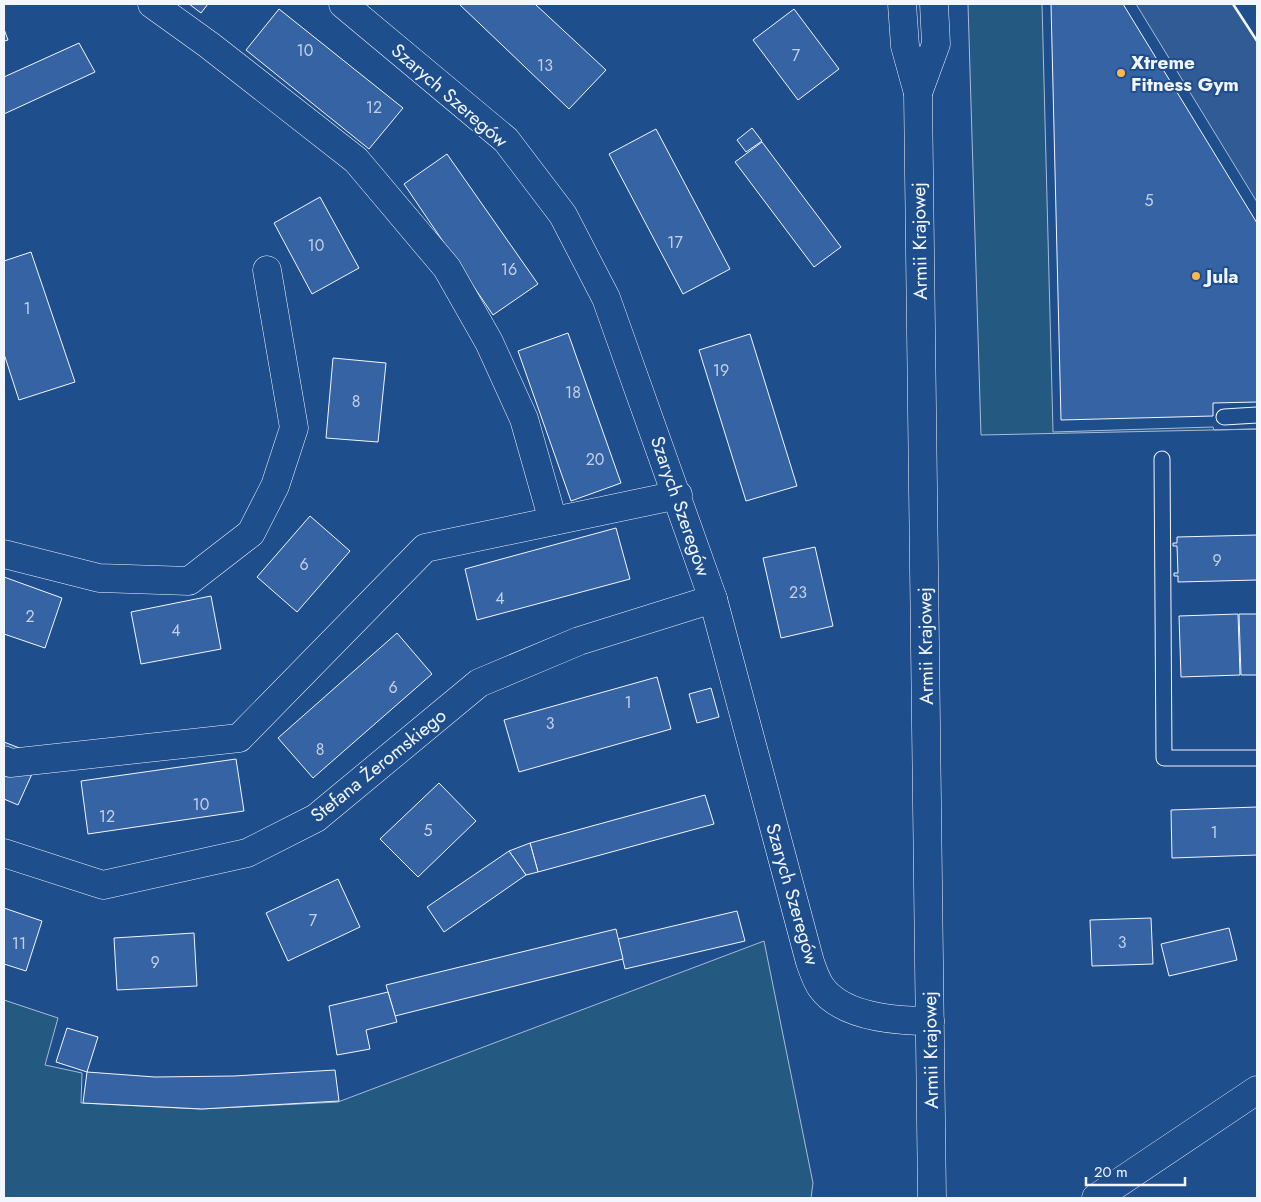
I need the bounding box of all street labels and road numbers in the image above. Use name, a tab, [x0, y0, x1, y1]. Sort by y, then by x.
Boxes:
street label: Szarych Szeregów	[385, 37, 514, 154]
street label: Armii Krajowej	[905, 182, 934, 300]
street label: Szarych Szeregów	[644, 432, 717, 580]
street label: Armii Krajowej	[911, 587, 940, 705]
street label: Stefana Żeromskiego	[305, 702, 452, 829]
street label: Szarych Szeregów	[759, 820, 826, 968]
street label: Armii Krajowej	[916, 991, 945, 1109]

